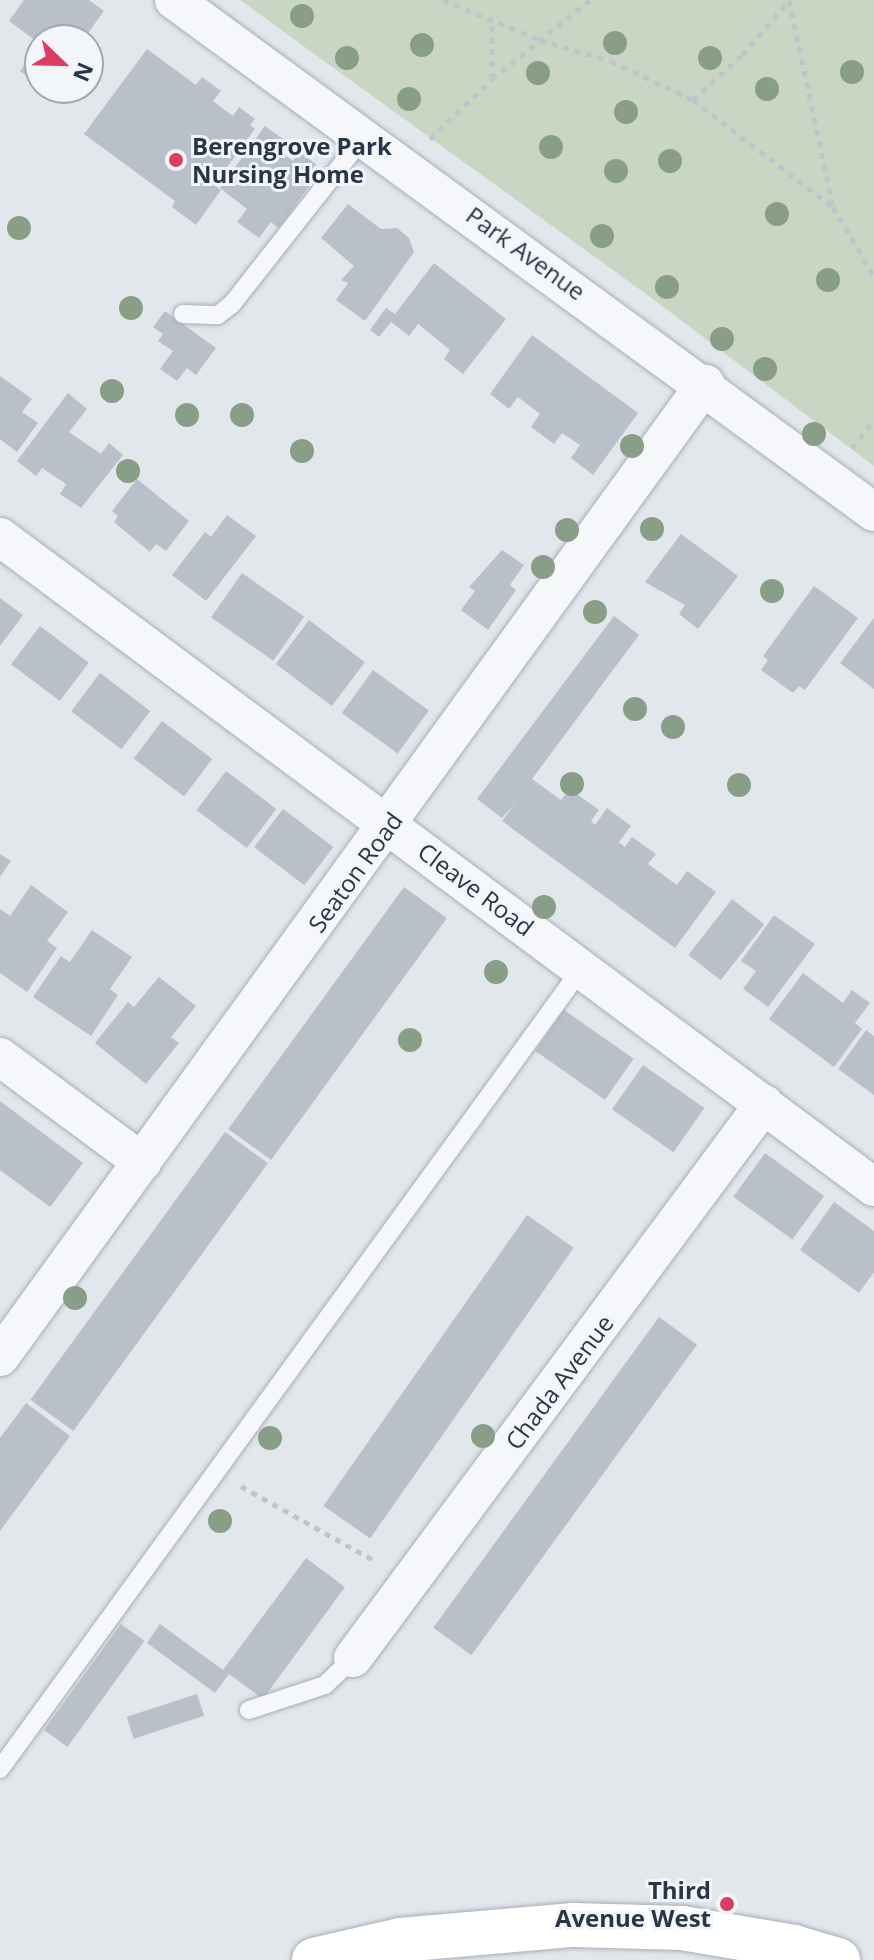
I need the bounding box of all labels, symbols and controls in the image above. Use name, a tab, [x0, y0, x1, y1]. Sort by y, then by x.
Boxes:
north arrow	[24, 24, 104, 104]
text: N	[67, 58, 102, 87]
place label: Berengrove Park Nursing Home	[192, 132, 392, 188]
marker: Berengrove Park Nursing Home	[167, 151, 185, 169]
street label: Park Avenue	[461, 200, 591, 306]
street label: Seaton Road	[302, 806, 408, 938]
street label: Cleave Road	[413, 836, 539, 942]
street label: Chada Avenue	[499, 1309, 619, 1455]
place label: Third Avenue West	[555, 1876, 711, 1932]
marker: Third Avenue West	[718, 1895, 736, 1913]

